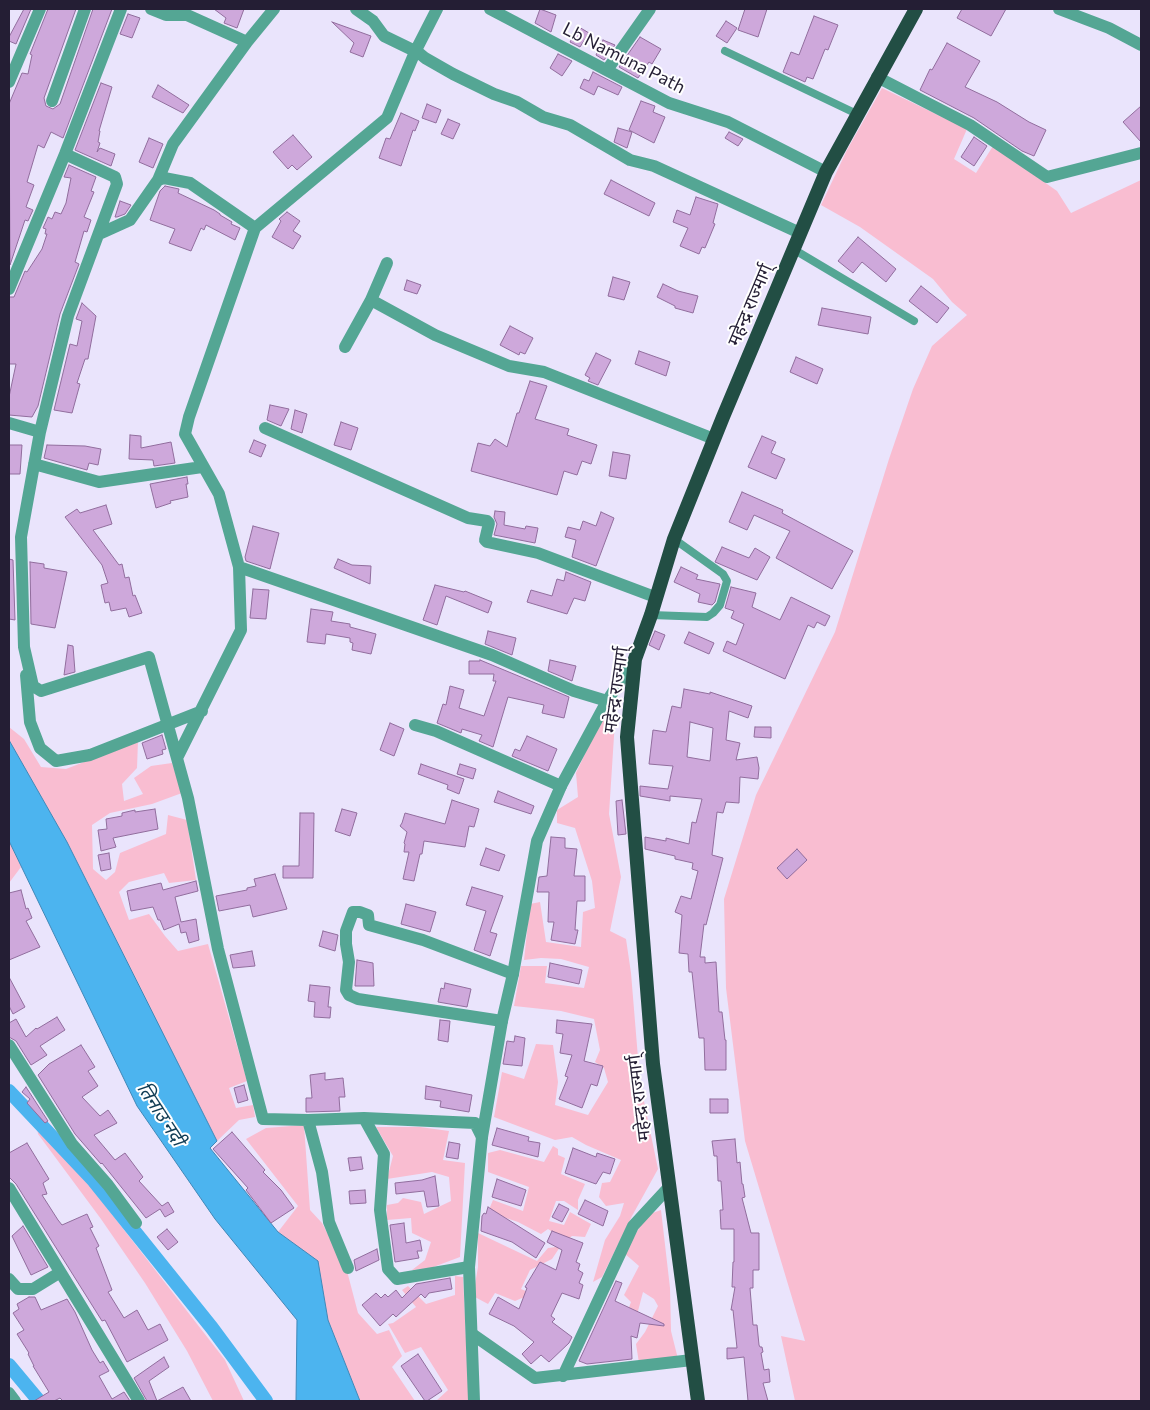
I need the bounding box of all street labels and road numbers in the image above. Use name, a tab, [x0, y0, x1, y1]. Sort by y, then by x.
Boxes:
street label: Lb Namuna Path	[559, 18, 689, 98]
street label: महेन्द्र राज्मार्ग्	[723, 261, 777, 349]
street label: महेन्द्र राज्मार्ग्	[599, 646, 633, 734]
street label: महेन्द्र राज्मार्ग्	[623, 1054, 655, 1142]

